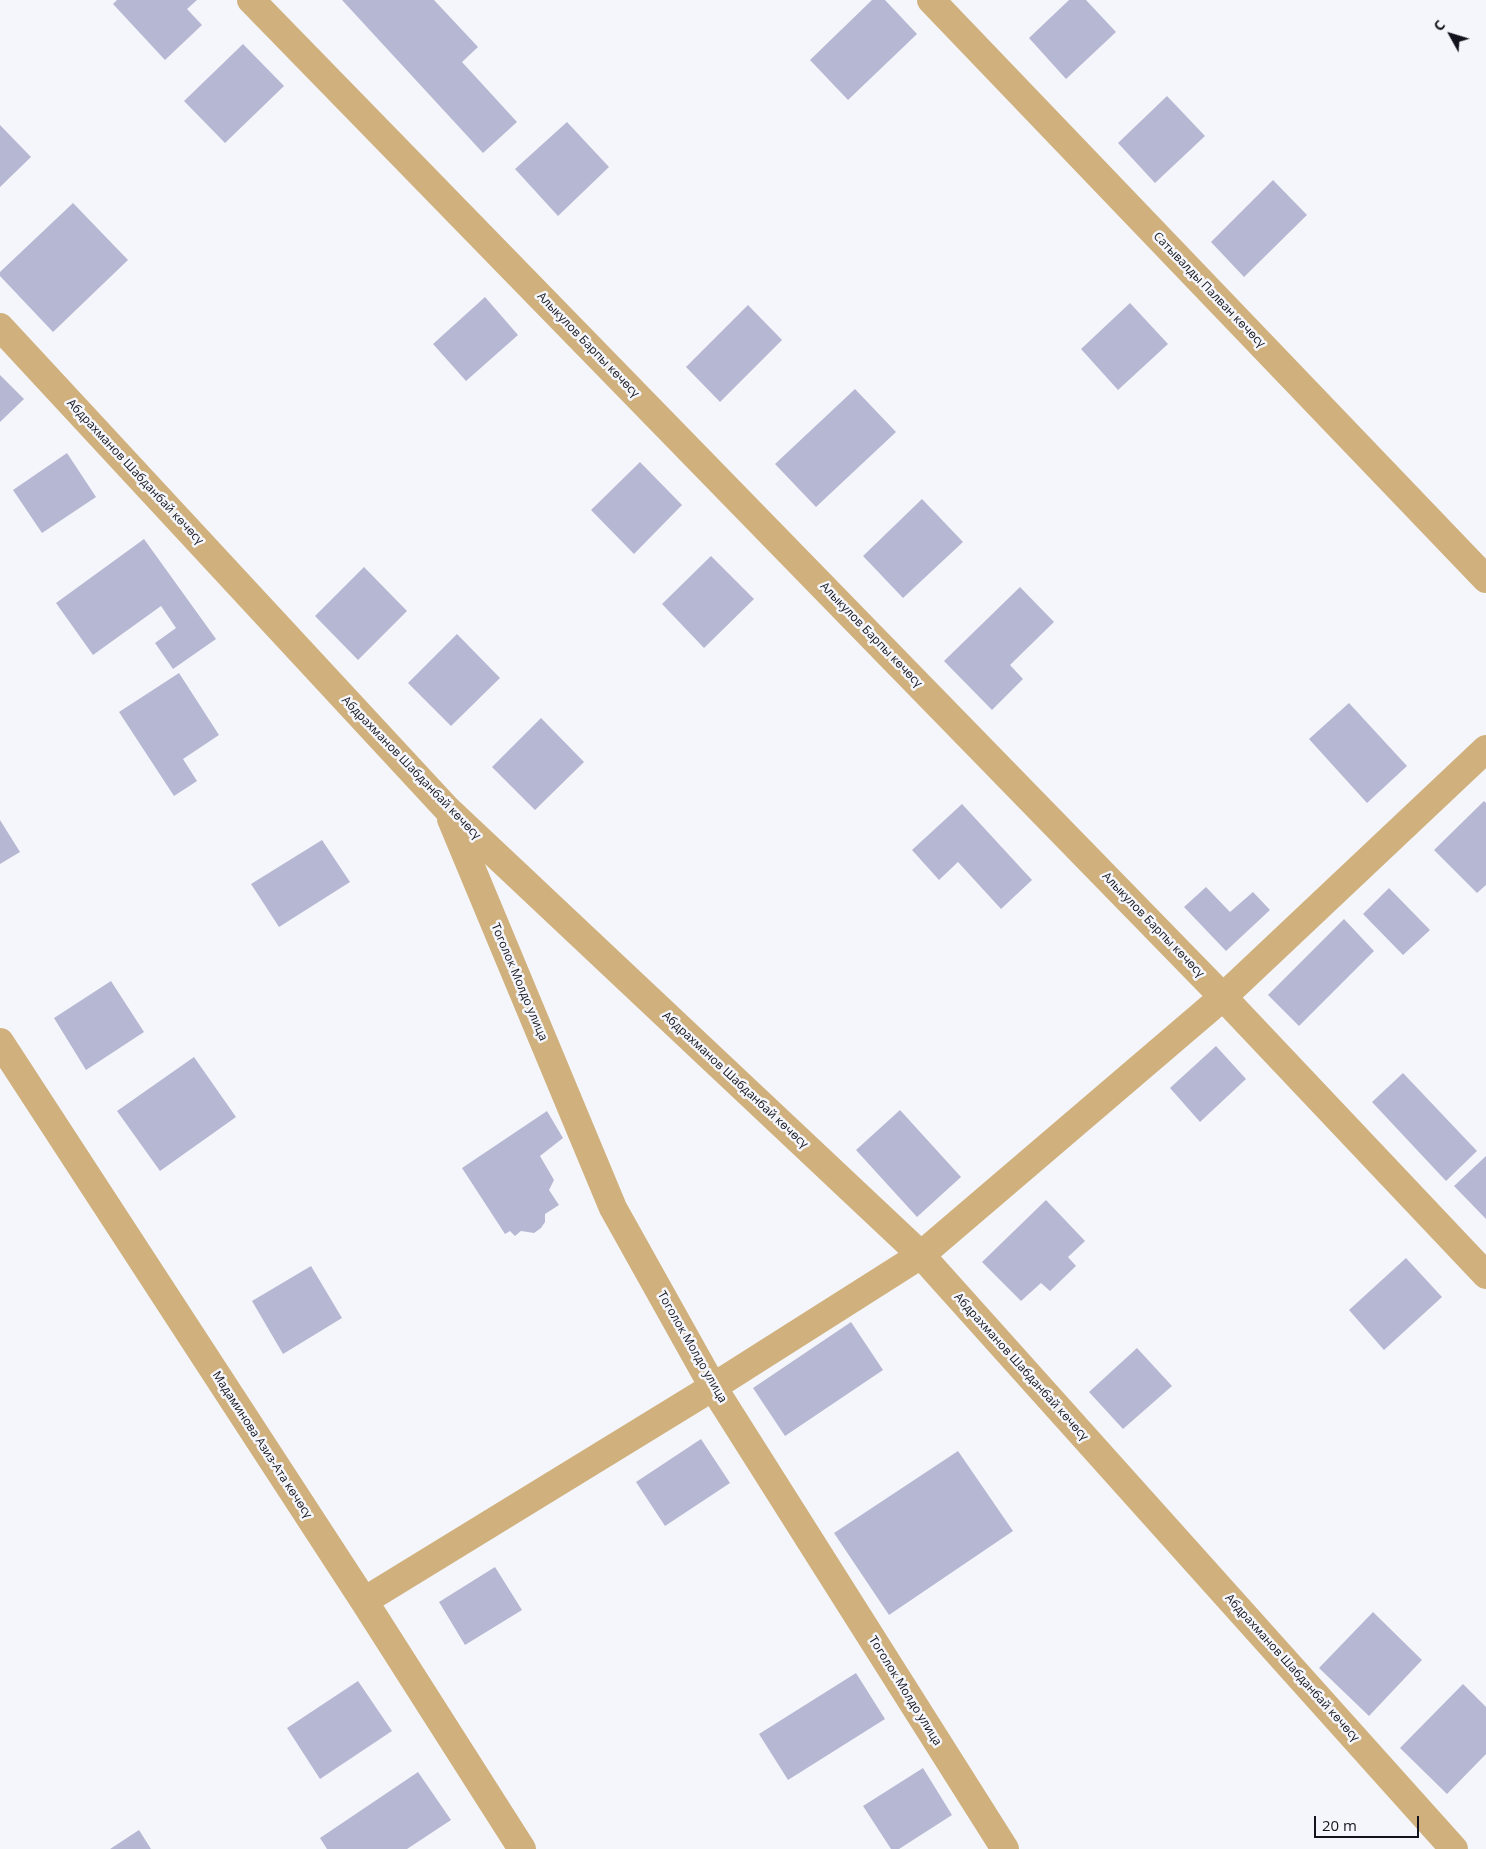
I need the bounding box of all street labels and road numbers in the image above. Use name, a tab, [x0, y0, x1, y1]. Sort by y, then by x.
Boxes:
street label: Сатывалды Палван көчөсү	[1150, 229, 1268, 351]
street label: Алыкулов Барпы көчөсү	[534, 289, 642, 401]
street label: Абдрахманов Шабданбай көчөсү	[64, 396, 206, 548]
street label: Алыкулов Барпы көчөсү	[817, 579, 925, 691]
street label: Абдрахманов Шабданбай көчөсү	[339, 693, 483, 843]
street label: Алыкулов Барпы көчөсү	[1099, 869, 1207, 981]
street label: Тоголок Молдо улица	[488, 921, 550, 1043]
street label: Абдрахманов Шабданбай көчөсү	[659, 1009, 811, 1151]
street label: Тоголок Молдо улица	[654, 1289, 730, 1405]
street label: Абдрахманов Шабданбай көчөсү	[951, 1290, 1091, 1444]
street label: Мадаминова Азиз-Ата көчөсү	[209, 1369, 315, 1521]
street label: Абдрахманов Шабданбай көчөсү	[1222, 1591, 1362, 1745]
street label: Тоголок Молдо улица	[865, 1634, 945, 1748]

